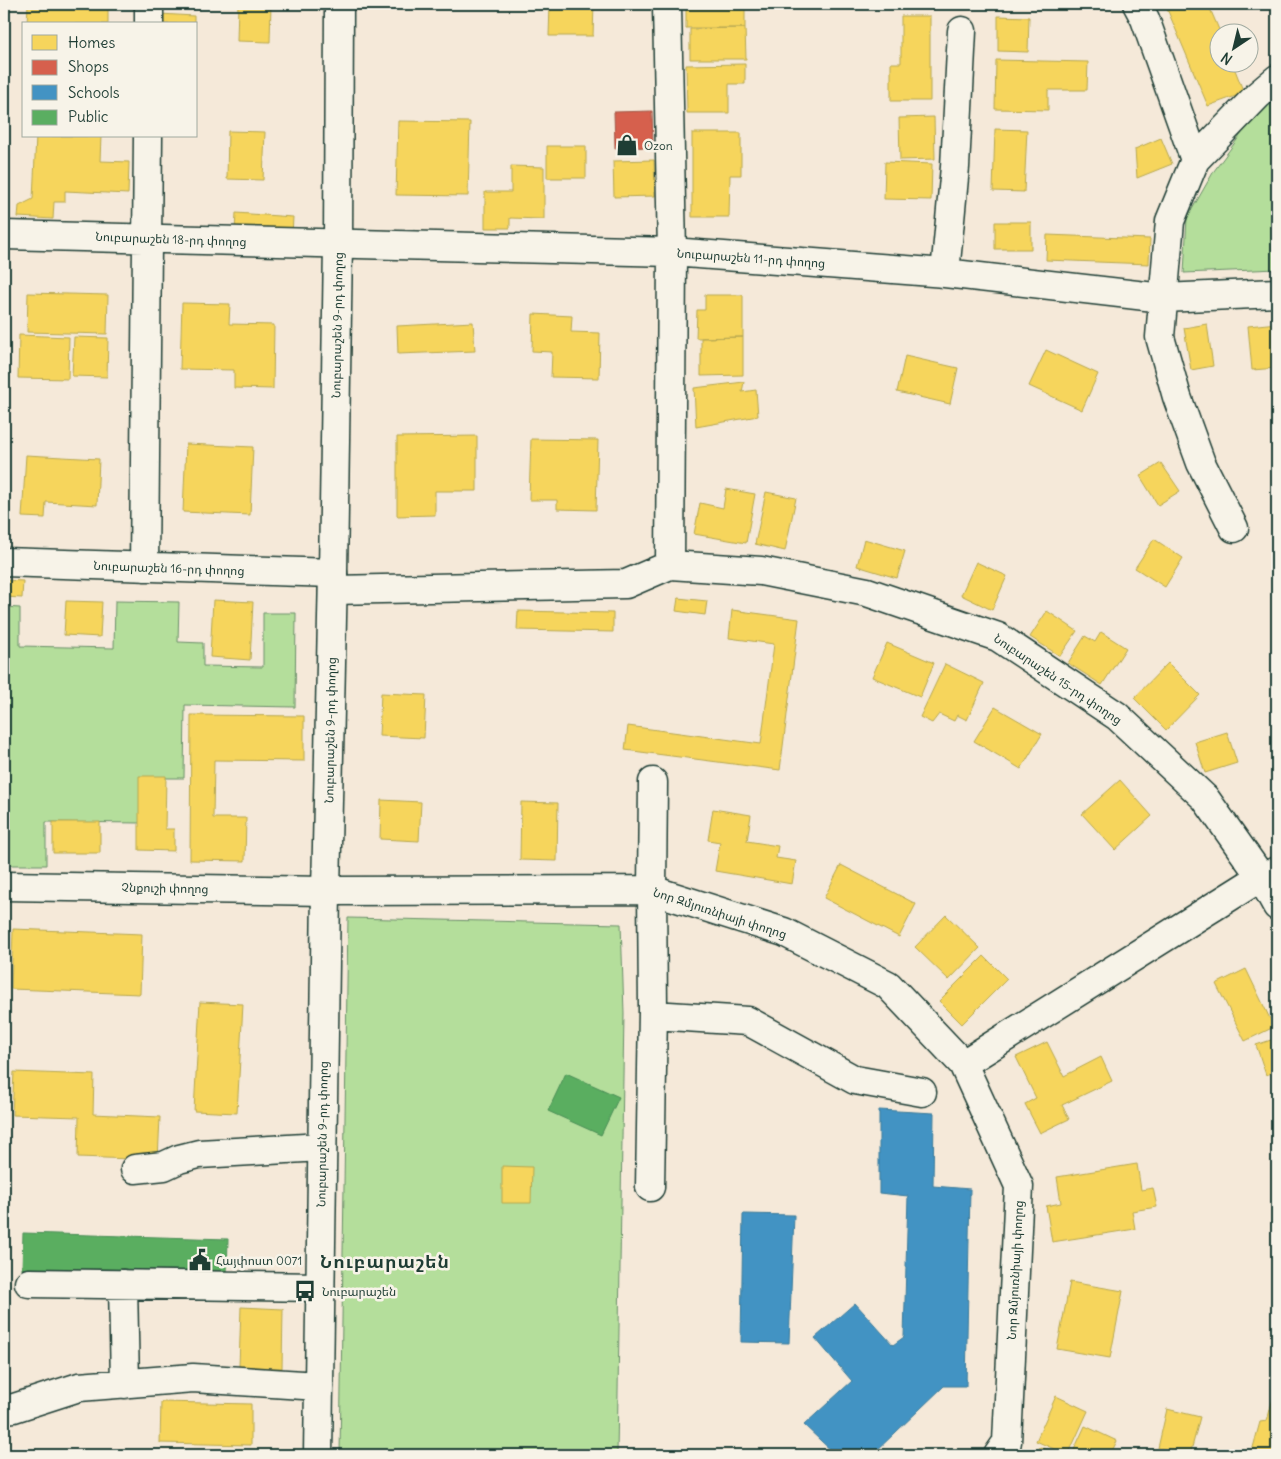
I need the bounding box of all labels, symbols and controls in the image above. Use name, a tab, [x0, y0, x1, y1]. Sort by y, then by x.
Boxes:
legend	[22, 22, 198, 138]
north arrow	[1208, 22, 1258, 72]
text: Homes	[68, 33, 115, 52]
text: N	[1217, 48, 1236, 69]
text: Shops	[68, 57, 109, 76]
text: Schools	[68, 83, 120, 102]
text: Public	[68, 107, 109, 126]
shop icon: Ozon	[614, 132, 640, 158]
place label: Ozon	[644, 138, 673, 153]
street label: Նուբարաշեն 18-րդ փողոց	[95, 229, 247, 249]
street label: Նուբարաշեն 11-րդ փողոց	[676, 245, 826, 271]
street label: Նուբարաշեն 9-րդ փողոց	[328, 252, 346, 398]
street label: Նուբարաշեն 16-րդ փողոց	[93, 558, 245, 578]
street label: Նուբարաշեն 15-րդ փողոց	[991, 631, 1125, 727]
street label: Նուբարաշեն 9-րդ փողոց	[321, 657, 339, 803]
street label: Չնքուշի փողոց	[121, 880, 209, 896]
street label: Նոր Զմյուռնիայի փողոց	[651, 884, 789, 942]
street label: Նուբարաշեն 9-րդ փողոց	[313, 1061, 331, 1207]
street label: Նոր Զմյուռնիայի փողոց	[1004, 1200, 1026, 1340]
public building icon: Հայփոստ 0071	[187, 1247, 213, 1273]
district label: Նուբարաշեն	[320, 1250, 450, 1273]
place label: Հայփոստ 0071	[216, 1253, 302, 1268]
bus stop icon: Նուբարաշեն	[292, 1278, 318, 1304]
place label: Նուբարաշեն	[322, 1284, 396, 1299]

